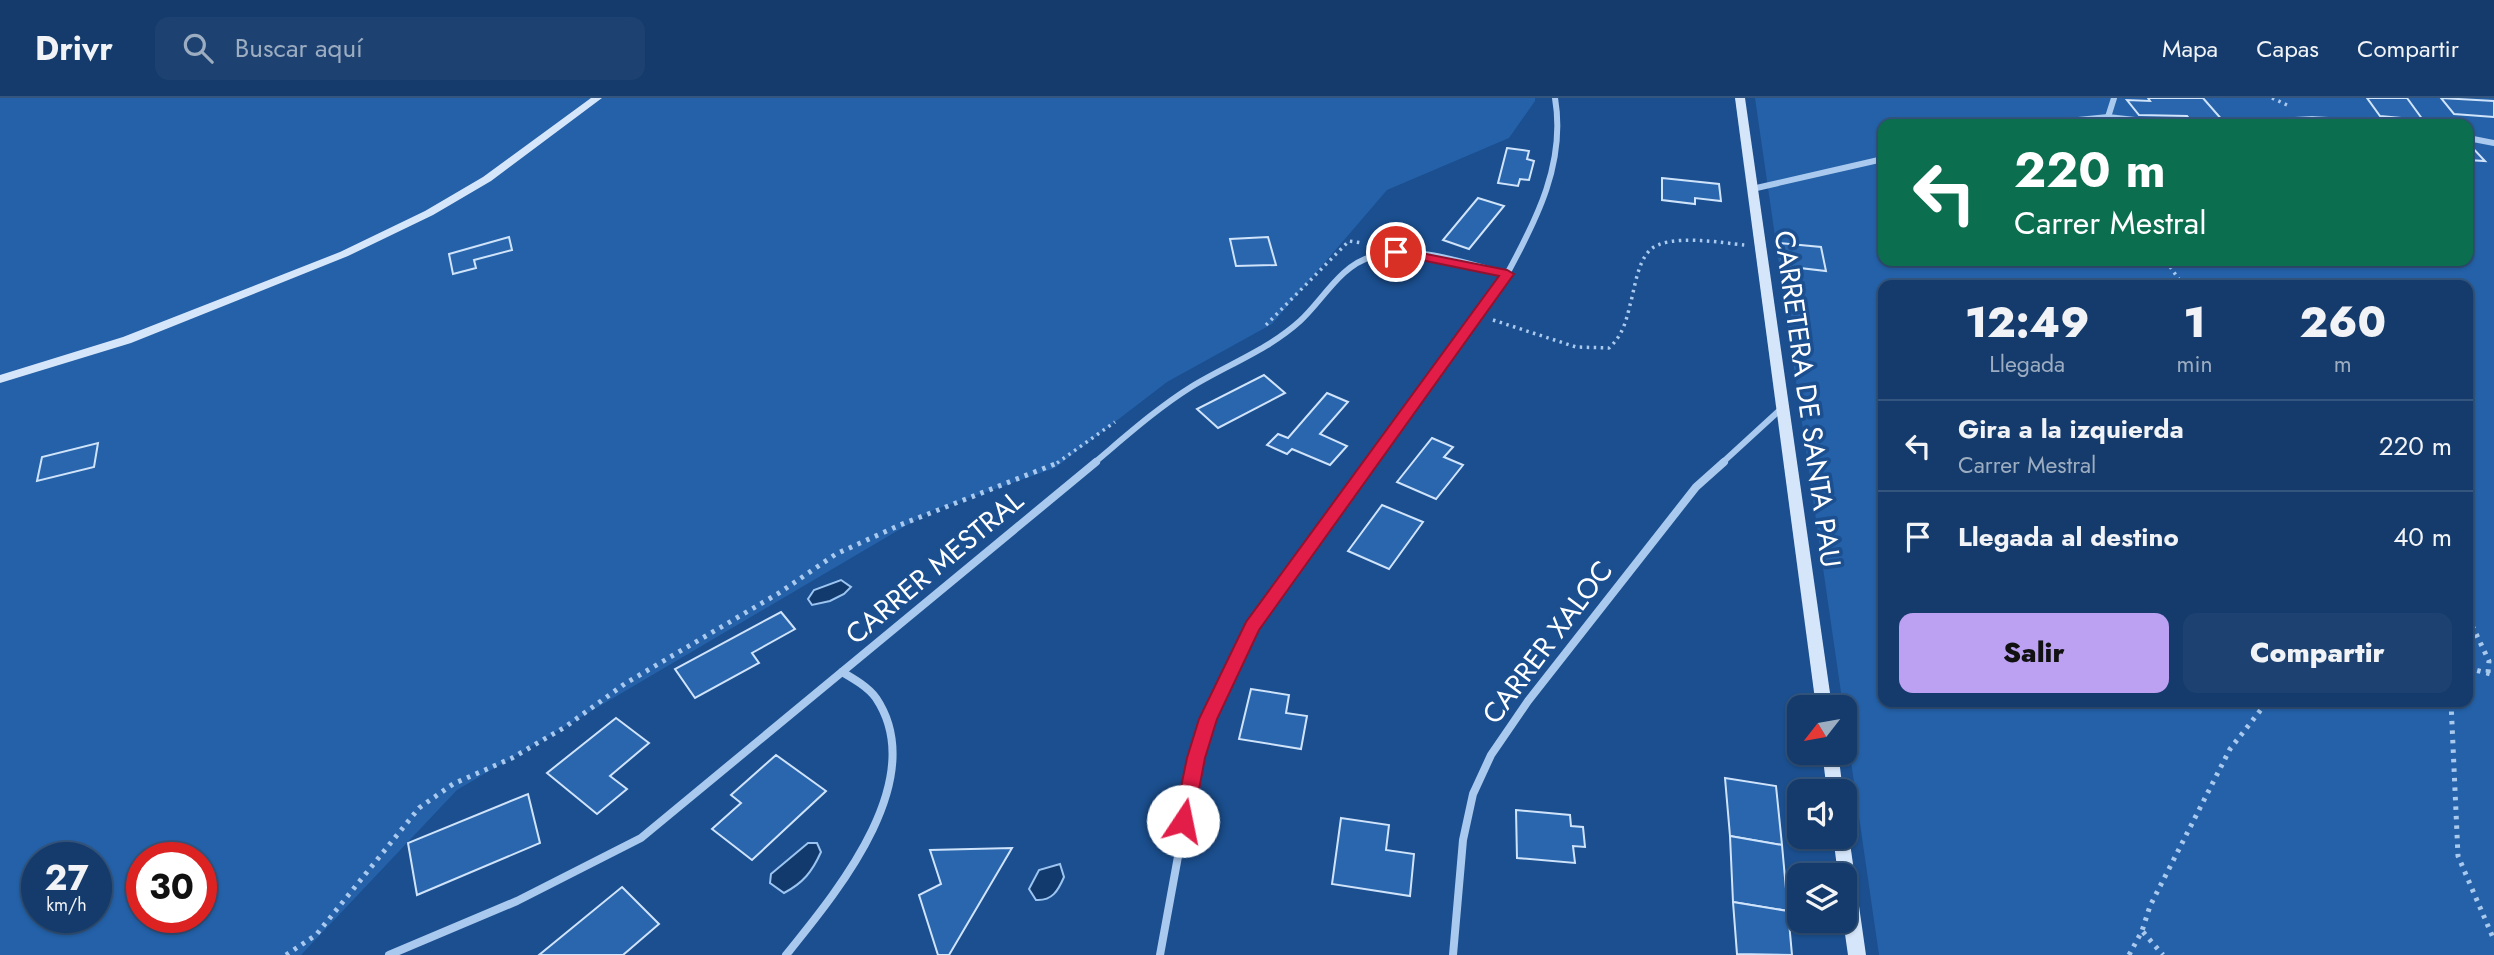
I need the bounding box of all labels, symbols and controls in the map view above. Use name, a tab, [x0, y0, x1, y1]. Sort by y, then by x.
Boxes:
search box	[155, 17, 645, 80]
text: Drivr	[35, 25, 113, 72]
icon: search	[179, 29, 217, 67]
text: Buscar aquí	[235, 29, 363, 67]
text: Mapa	[2162, 31, 2218, 66]
text: Capas	[2256, 31, 2319, 66]
text: Compartir	[2357, 31, 2459, 66]
text: 220 m	[2014, 135, 2166, 205]
icon: left	[1899, 147, 1990, 238]
text: Carrer Mestral	[2014, 200, 2207, 246]
pin	[1366, 222, 1426, 282]
street label: CARRETERA DE SANTA PAU	[1764, 228, 1851, 570]
icon: arrive	[1377, 233, 1415, 271]
text: 12:49	[1965, 292, 2090, 353]
text: 1	[2183, 292, 2206, 353]
text: 260	[2299, 292, 2386, 353]
text: Llegada	[1989, 347, 2065, 381]
text: min	[2177, 347, 2213, 381]
text: m	[2334, 347, 2352, 381]
text: Gira a la izquierda	[1958, 410, 2184, 448]
icon: left	[1899, 427, 1937, 465]
text: 220 m	[2379, 427, 2452, 465]
text: Carrer Mestral	[1958, 448, 2096, 482]
street label: CARRER MESTRAL	[836, 480, 1033, 654]
icon: arrive	[1899, 518, 1937, 556]
text: Llegada al destino	[1958, 518, 2179, 556]
text: 40 m	[2393, 518, 2452, 556]
street label: CARRER XALOC	[1472, 552, 1623, 733]
button: Salir	[1899, 613, 2169, 693]
button: Compartir	[2183, 613, 2452, 693]
north arrow	[1787, 695, 1857, 765]
map controls	[1787, 695, 1857, 933]
button: sound	[1787, 779, 1857, 849]
position arrow	[1146, 784, 1220, 858]
speed limit sign: 30	[126, 842, 217, 933]
text: 27	[44, 853, 89, 903]
button: layers	[1787, 863, 1857, 933]
text: km/h	[46, 892, 87, 918]

